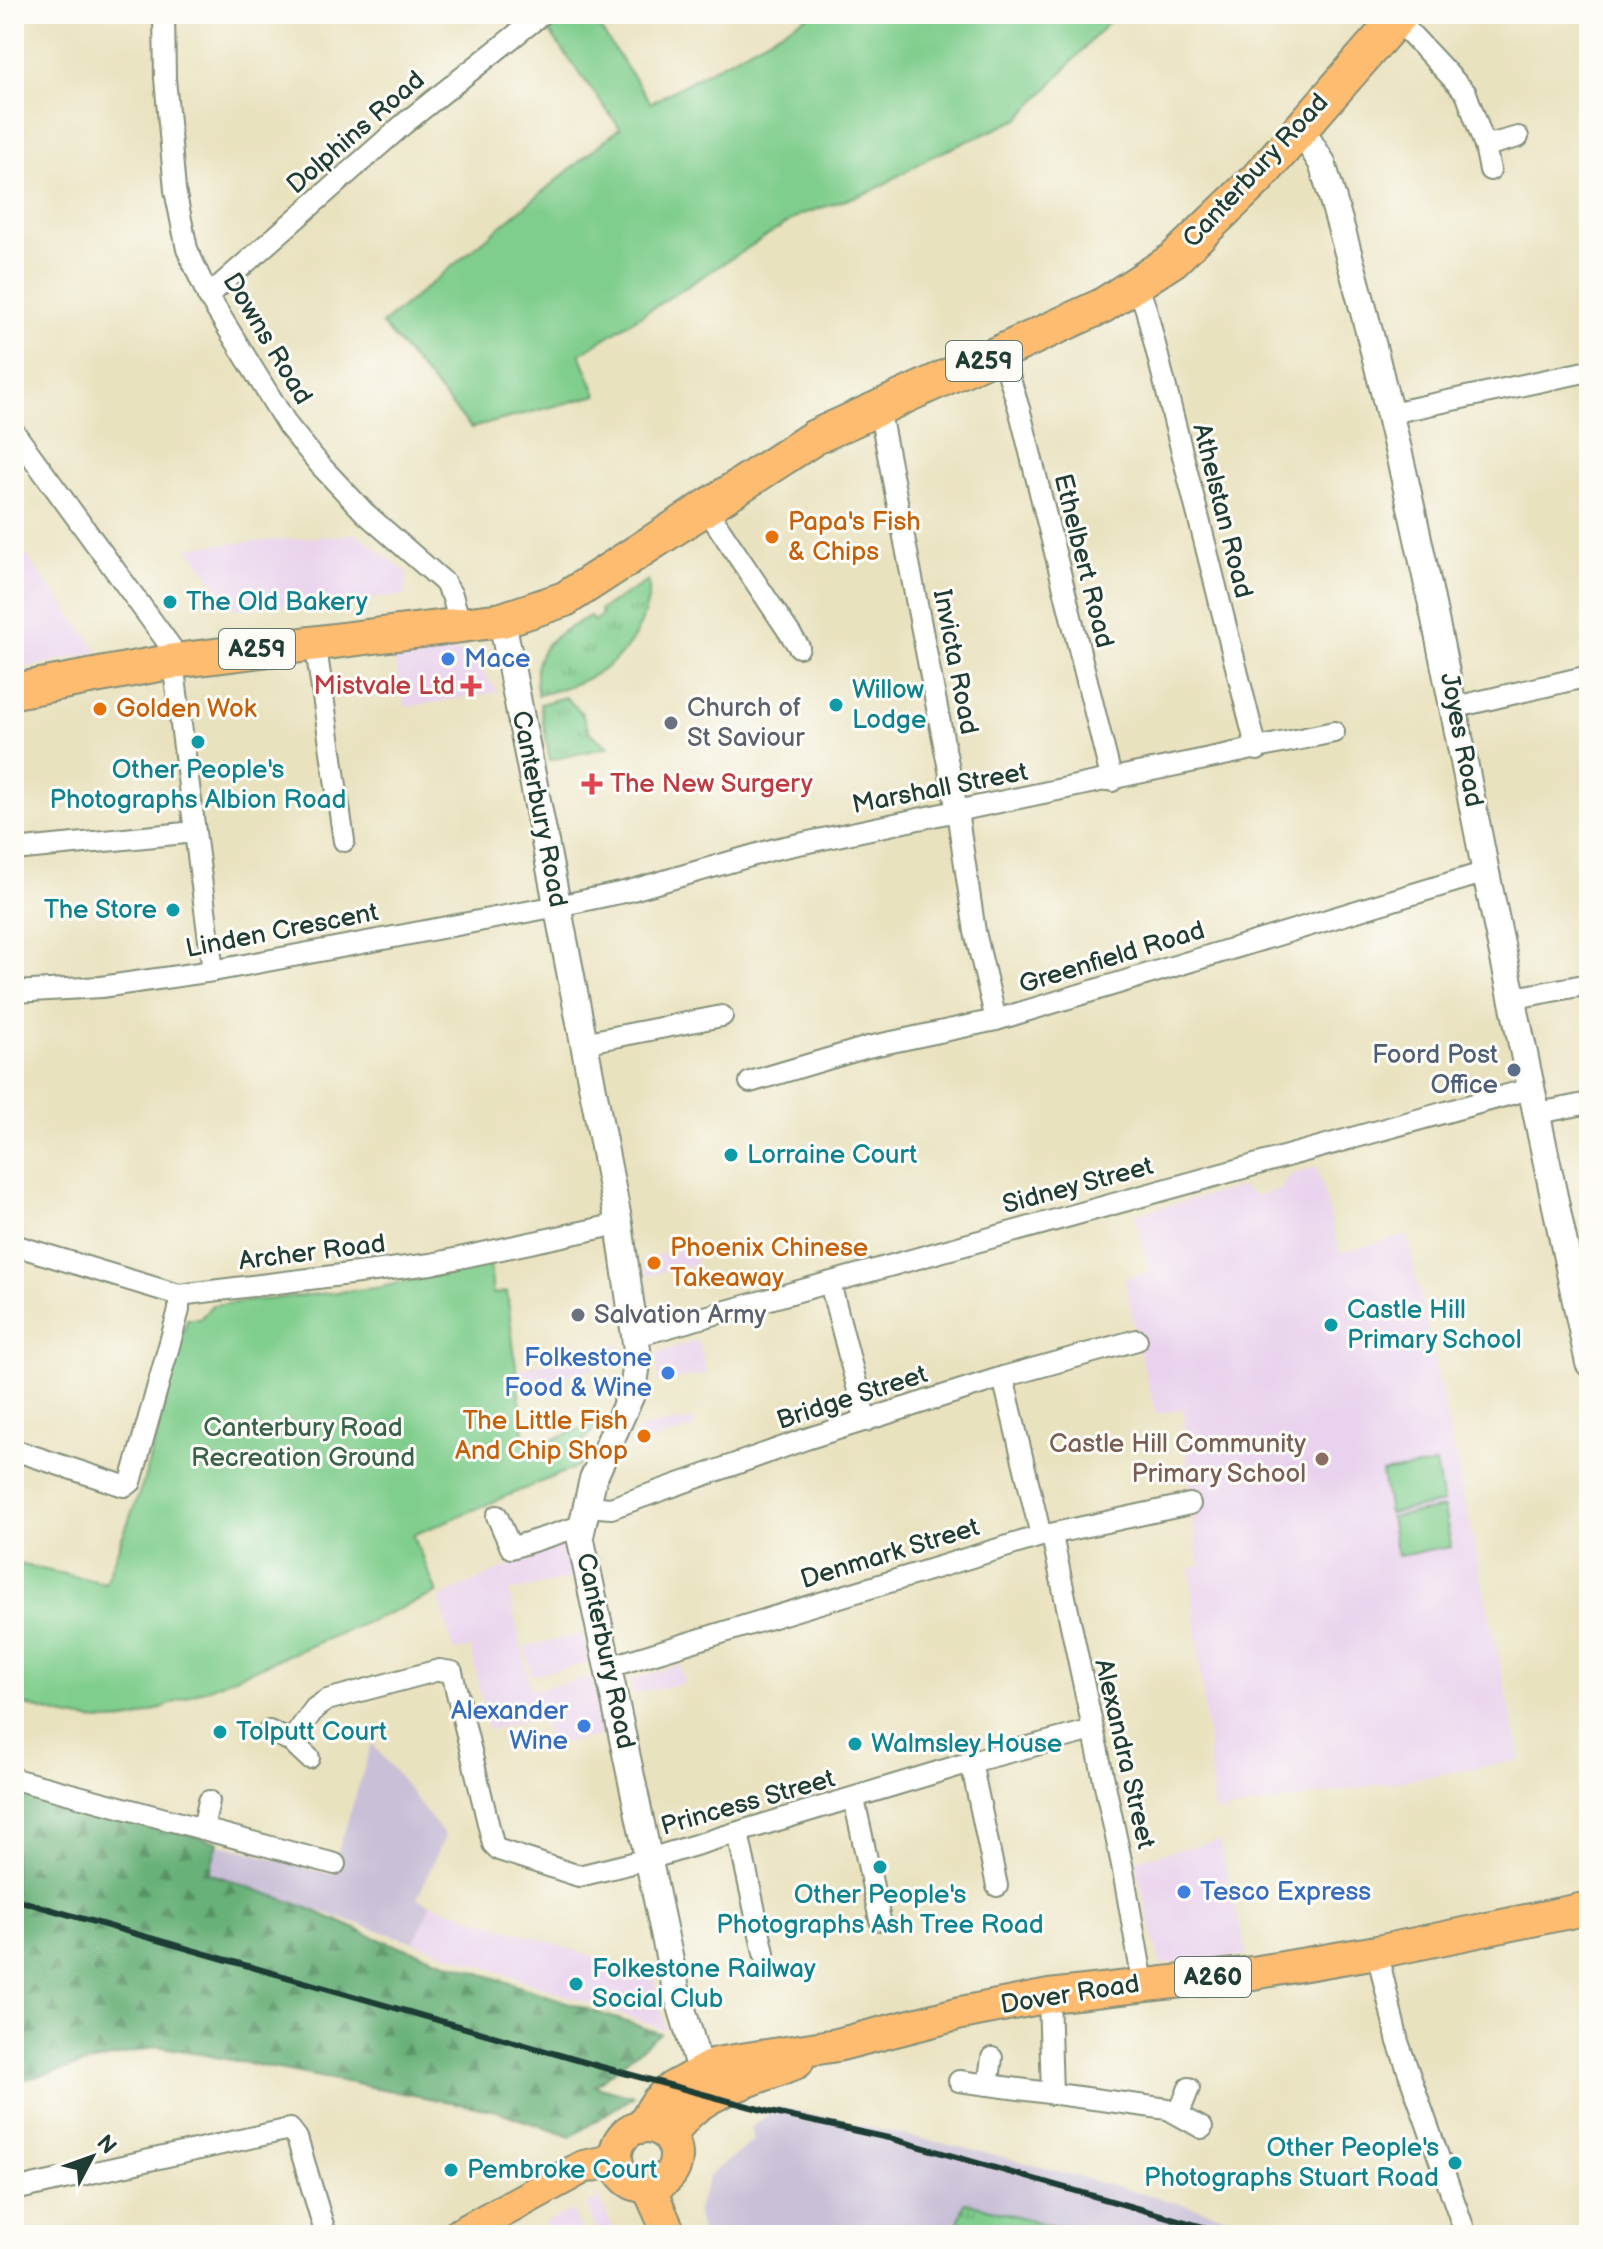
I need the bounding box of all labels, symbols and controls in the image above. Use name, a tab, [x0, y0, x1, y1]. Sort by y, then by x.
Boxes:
street label: Dolphins Road	[281, 65, 431, 201]
street label: Canterbury Road	[1177, 88, 1335, 254]
street label: Downs Road	[216, 268, 318, 410]
road number: A259	[946, 341, 1022, 381]
street label: Athelstan Road	[1185, 420, 1259, 602]
street label: Ethelbert Road	[1046, 471, 1120, 651]
place label: Papa's Fish & Chips	[788, 507, 921, 568]
marker: Papa's Fish & Chips	[763, 528, 781, 546]
place label: The Old Bakery	[186, 587, 368, 618]
street label: Invicta Road	[926, 587, 984, 737]
marker: The Old Bakery	[161, 593, 179, 611]
road number: A259	[219, 629, 295, 669]
place label: Mace	[464, 644, 530, 675]
marker: Mace	[439, 650, 457, 668]
street label: Joyes Road	[1433, 670, 1489, 810]
place label: Mistvale Ltd	[314, 671, 455, 702]
place label: Willow Lodge	[852, 675, 926, 736]
marker: Mistvale Ltd	[462, 677, 480, 695]
place label: Church of St Saviour	[687, 693, 805, 754]
place label: Golden Wok	[116, 694, 257, 725]
marker: Willow Lodge	[827, 696, 845, 714]
marker: Golden Wok	[91, 700, 109, 718]
street label: Canterbury Road	[505, 708, 573, 910]
marker: Church of St Saviour	[662, 714, 680, 732]
marker: Other People's Photographs Albion Road	[189, 733, 207, 751]
place label: Other People's Photographs Albion Road	[50, 755, 346, 816]
street label: Marshall Street	[850, 757, 1030, 821]
place label: The New Surgery	[610, 769, 813, 800]
marker: The New Surgery	[581, 773, 603, 795]
place label: The Store	[44, 895, 157, 926]
street label: Linden Crescent	[183, 897, 381, 965]
marker: The Store	[164, 901, 182, 919]
street label: Greenfield Road	[1016, 915, 1208, 1001]
place label: Foord Post Office	[1372, 1040, 1498, 1101]
marker: Foord Post Office	[1505, 1061, 1523, 1079]
place label: Lorraine Court	[747, 1140, 917, 1171]
marker: Lorraine Court	[722, 1146, 740, 1164]
street label: Sidney Street	[999, 1151, 1157, 1221]
street label: Archer Road	[237, 1229, 387, 1277]
place label: Phoenix Chinese Takeaway	[670, 1233, 868, 1294]
marker: Phoenix Chinese Takeaway	[645, 1254, 663, 1272]
place label: Castle Hill Primary School	[1347, 1295, 1522, 1356]
place label: Salvation Army	[594, 1300, 766, 1331]
marker: Salvation Army	[569, 1306, 587, 1324]
marker: Castle Hill Primary School	[1322, 1316, 1340, 1334]
place label: Folkestone Food & Wine	[504, 1343, 652, 1404]
street label: Bridge Street	[773, 1359, 931, 1437]
marker: Folkestone Food & Wine	[659, 1364, 677, 1382]
place label: The Little Fish And Chip Shop	[455, 1406, 628, 1467]
park label: Canterbury Road Recreation Ground	[191, 1413, 415, 1474]
marker: The Little Fish And Chip Shop	[635, 1427, 653, 1445]
place label: Castle Hill Community Primary School	[1049, 1429, 1306, 1490]
marker: Castle Hill Community Primary School	[1313, 1450, 1331, 1468]
street label: Denmark Street	[797, 1512, 983, 1596]
street label: Canterbury Road	[569, 1550, 641, 1752]
street label: Alexandra Street	[1087, 1656, 1161, 1852]
place label: Alexander Wine	[451, 1696, 569, 1757]
place label: Tolputt Court	[236, 1717, 387, 1748]
marker: Alexander Wine	[575, 1717, 593, 1735]
marker: Tolputt Court	[211, 1723, 229, 1741]
place label: Walmsley House	[871, 1729, 1062, 1760]
marker: Walmsley House	[846, 1735, 864, 1753]
street label: Princess Street	[658, 1763, 839, 1843]
marker: Other People's Photographs Ash Tree Road	[871, 1858, 889, 1876]
place label: Tesco Express	[1200, 1877, 1371, 1908]
place label: Other People's Photographs Ash Tree Road	[716, 1880, 1044, 1941]
marker: Tesco Express	[1175, 1883, 1193, 1901]
place label: Folkestone Railway Social Club	[592, 1954, 816, 2015]
road number: A260	[1175, 1957, 1251, 1997]
street label: Dover Road	[998, 1969, 1142, 2021]
marker: Folkestone Railway Social Club	[567, 1975, 585, 1993]
north arrow	[52, 2117, 132, 2197]
text: N	[90, 2130, 122, 2160]
place label: Other People's Photographs Stuart Road	[1144, 2133, 1439, 2194]
marker: Other People's Photographs Stuart Road	[1446, 2154, 1464, 2172]
place label: Pembroke Court	[467, 2155, 658, 2186]
marker: Pembroke Court	[442, 2161, 460, 2179]

